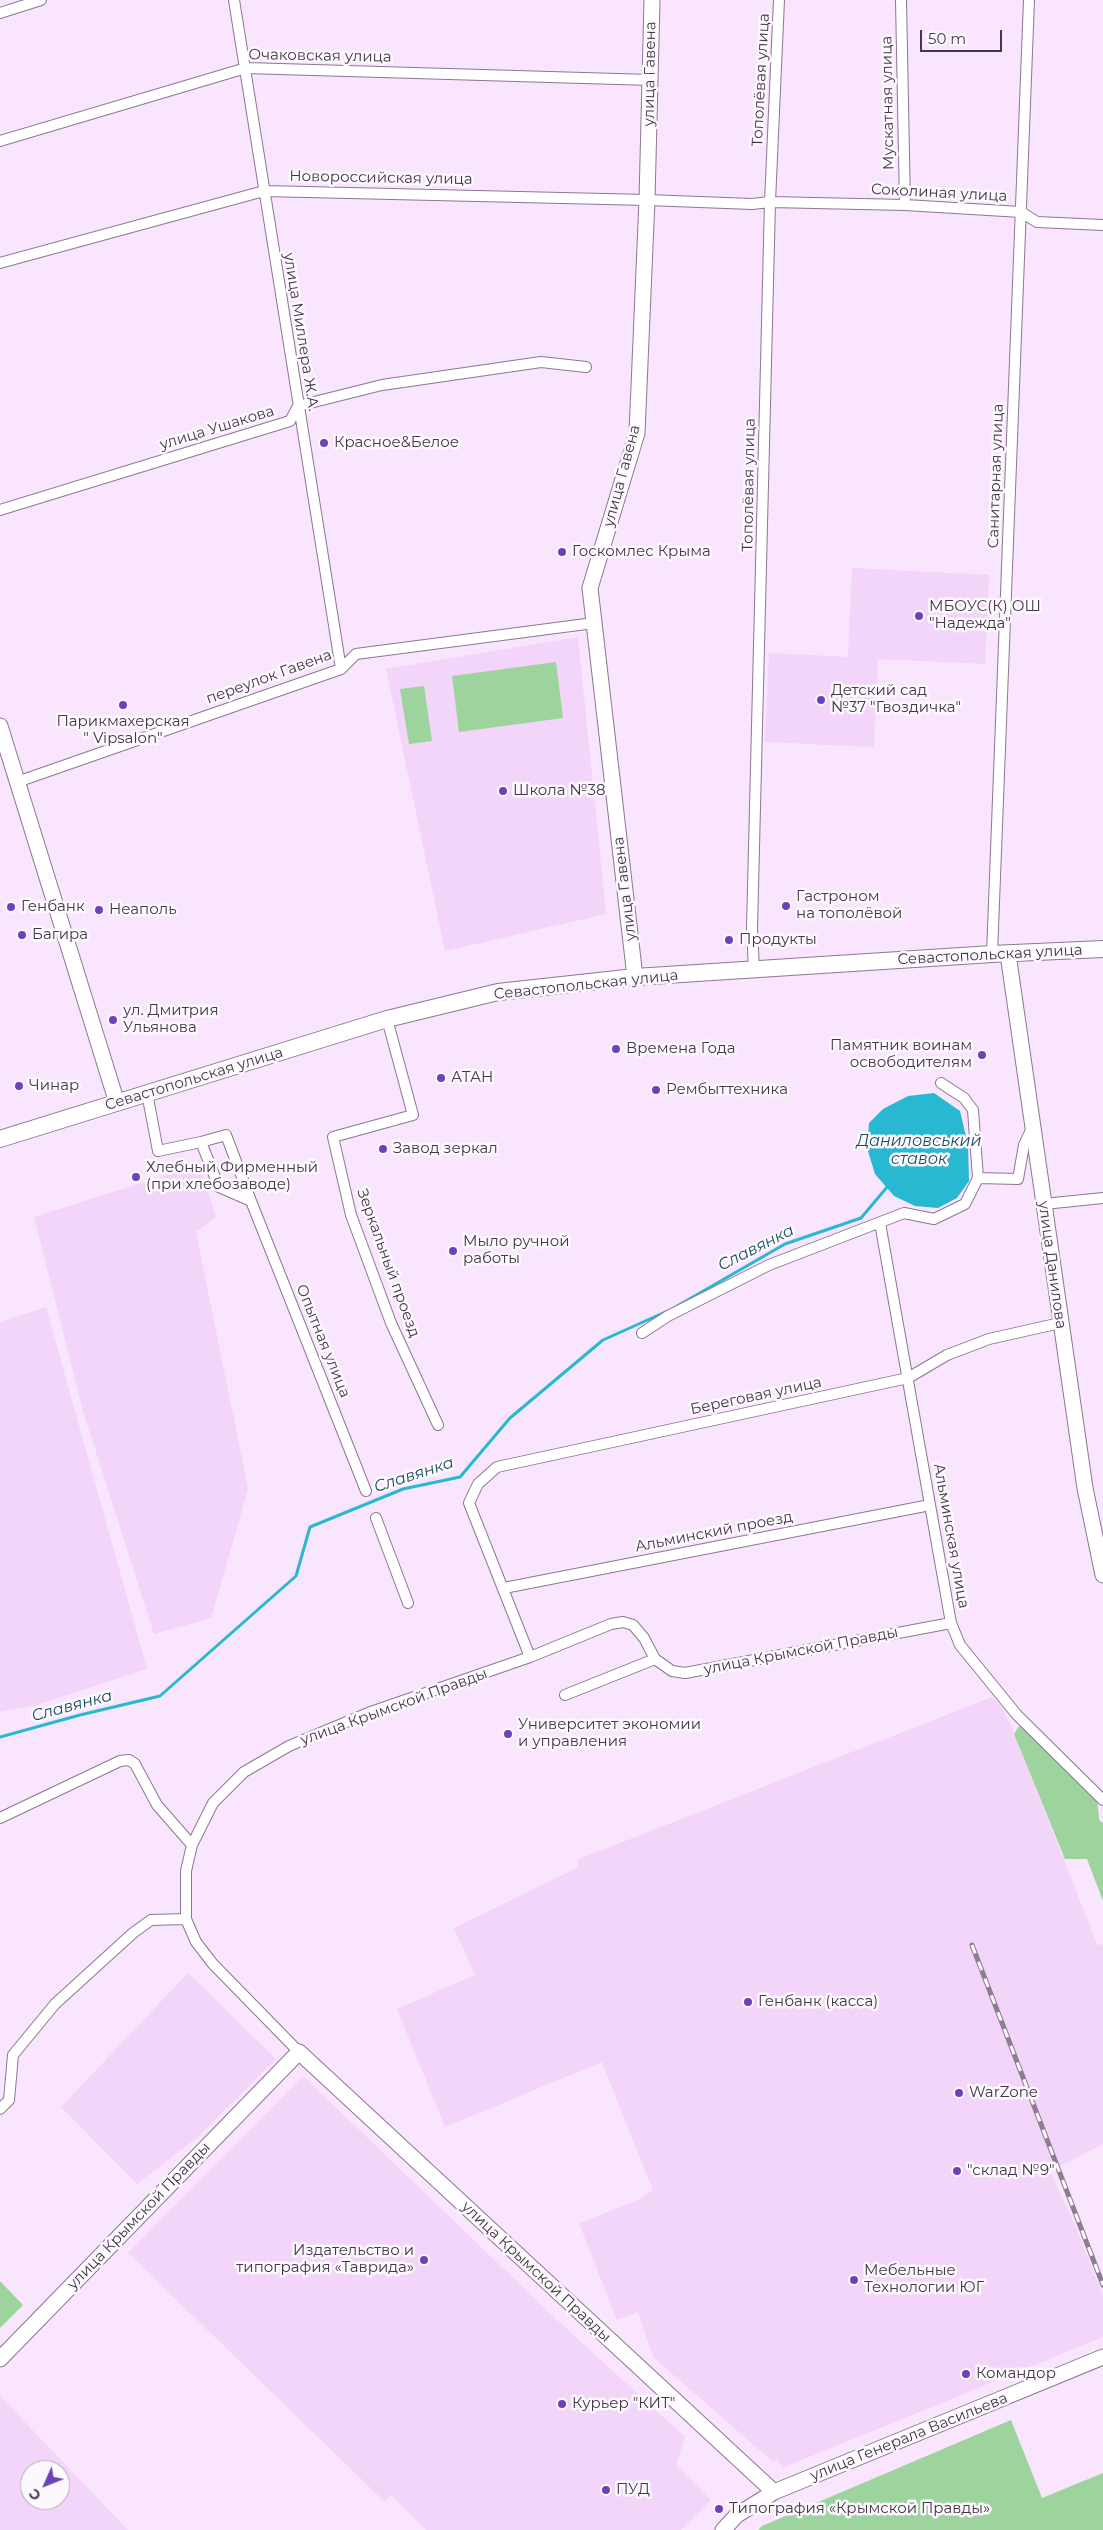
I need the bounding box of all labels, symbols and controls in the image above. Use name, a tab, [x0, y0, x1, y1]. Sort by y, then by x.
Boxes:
street label: Тополёвая улица	[749, 13, 773, 147]
scale bar	[923, 20, 1006, 52]
street label: улица Гавена	[640, 21, 660, 127]
text: 50 m	[928, 29, 966, 48]
street label: Мускатная улица	[878, 36, 898, 170]
street label: Очаковская улица	[248, 46, 392, 66]
street label: Новороссийская улица	[289, 167, 473, 189]
street label: Соколиная улица	[870, 180, 1008, 206]
street label: улица Миллера Ж.А.	[280, 251, 322, 413]
street label: улица Ушакова	[157, 402, 277, 454]
street label: Санитарная улица	[984, 403, 1008, 549]
street label: Тополёвая улица	[739, 418, 759, 552]
street label: улица Гавена	[600, 423, 644, 529]
place label: Красное&Белое	[334, 434, 459, 452]
marker: Красное&Белое	[318, 437, 330, 449]
place label: Госкомлес Крыма	[572, 543, 711, 561]
marker: Госкомлес Крыма	[556, 546, 568, 558]
place label: МБОУС(К) ОШ "Надежда"	[929, 598, 1041, 633]
marker: МБОУС(К) ОШ "Надежда"	[913, 610, 925, 622]
street label: переулок Гавена	[204, 646, 334, 708]
place label: Детский сад №37 "Гвоздичка"	[831, 682, 961, 717]
marker: Детский сад №37 "Гвоздичка"	[815, 694, 827, 706]
marker: Парикмахерская " Vipsalon"	[117, 699, 129, 711]
place label: Парикмахерская " Vipsalon"	[56, 713, 190, 748]
place label: Школа №38	[513, 782, 606, 800]
marker: Школа №38	[497, 785, 509, 797]
street label: улица Гавена	[610, 836, 640, 942]
place label: Гастроном на тополёвой	[796, 888, 902, 923]
place label: Генбанк	[21, 898, 85, 916]
marker: Гастроном на тополёвой	[780, 900, 792, 912]
marker: Генбанк	[5, 901, 17, 913]
place label: Неаполь	[109, 901, 177, 919]
marker: Неаполь	[93, 904, 105, 916]
place label: Багира	[32, 926, 88, 944]
marker: Багира	[16, 929, 28, 941]
place label: Продукты	[739, 931, 817, 949]
marker: Продукты	[723, 934, 735, 946]
street label: Севастопольская улица	[897, 941, 1083, 969]
street label: Севастопольская улица	[493, 966, 679, 1004]
place label: ул. Дмитрия Ульянова	[123, 1002, 218, 1037]
marker: ул. Дмитрия Ульянова	[107, 1014, 119, 1026]
place label: Памятник воинам освободителям	[830, 1037, 972, 1072]
place label: Времена Года	[626, 1040, 736, 1058]
street label: Севастопольская улица	[103, 1043, 285, 1115]
marker: Времена Года	[610, 1043, 622, 1055]
marker: Памятник воинам освободителям	[976, 1049, 988, 1061]
place label: АТАН	[451, 1069, 493, 1087]
marker: АТАН	[435, 1072, 447, 1084]
place label: Чинар	[29, 1077, 79, 1095]
marker: Чинар	[13, 1080, 25, 1092]
place label: Рембыттехника	[666, 1081, 788, 1099]
marker: Рембыттехника	[650, 1084, 662, 1096]
water label: Даниловський ставок	[857, 1131, 981, 1169]
place label: Завод зеркал	[393, 1140, 498, 1158]
marker: Завод зеркал	[377, 1143, 389, 1155]
place label: Хлебный Фирменный (при хлебозаводе)	[146, 1159, 318, 1194]
marker: Хлебный Фирменный (при хлебозаводе)	[130, 1171, 142, 1183]
street label: Зеркальный проезд	[353, 1186, 423, 1340]
street label: улица Данилова	[1034, 1200, 1070, 1330]
water label: Славянка	[715, 1221, 797, 1275]
place label: Мыло ручной работы	[463, 1233, 570, 1268]
marker: Мыло ручной работы	[447, 1245, 459, 1257]
street label: Опытная улица	[292, 1282, 354, 1400]
street label: Береговая улица	[689, 1373, 823, 1419]
water label: Славянка	[372, 1453, 456, 1497]
street label: Альминская улица	[929, 1462, 973, 1610]
street label: Альминский проезд	[634, 1508, 794, 1556]
street label: улица Крымской Правды	[702, 1623, 900, 1679]
street label: улица Крымской Правды	[298, 1665, 490, 1749]
water label: Славянка	[30, 1686, 114, 1726]
place label: Университет экономии и управления	[518, 1716, 701, 1751]
marker: Университет экономии и управления	[502, 1728, 514, 1740]
place label: Генбанк (касса)	[758, 1993, 878, 2011]
marker: Генбанк (касса)	[742, 1996, 754, 2008]
place label: WarZone	[969, 2084, 1038, 2102]
marker: WarZone	[953, 2087, 965, 2099]
street label: улица Крымской Правды	[64, 2139, 214, 2293]
place label: "склад №9"	[967, 2162, 1055, 2180]
marker: "склад №9"	[951, 2165, 963, 2177]
street label: улица Крымской Правды	[458, 2198, 614, 2346]
place label: Издательство и типография «Таврида»	[236, 2242, 414, 2277]
marker: Издательство и типография «Таврида»	[418, 2254, 430, 2266]
place label: Мебельные Технологии ЮГ	[864, 2262, 984, 2297]
marker: Мебельные Технологии ЮГ	[848, 2274, 860, 2286]
place label: Командор	[976, 2365, 1056, 2383]
marker: Командор	[960, 2368, 972, 2380]
street label: улица Генерала Васильева	[808, 2389, 1010, 2485]
place label: Курьер "КИТ"	[572, 2395, 675, 2413]
marker: Курьер "КИТ"	[556, 2398, 568, 2410]
north arrow	[20, 2460, 70, 2510]
place label: ПУД	[616, 2481, 650, 2499]
marker: ПУД	[600, 2484, 612, 2496]
text: С	[25, 2485, 45, 2505]
place label: Типография «Крымской Правды»	[729, 2500, 990, 2518]
marker: Типография «Крымской Правды»	[713, 2503, 725, 2515]

